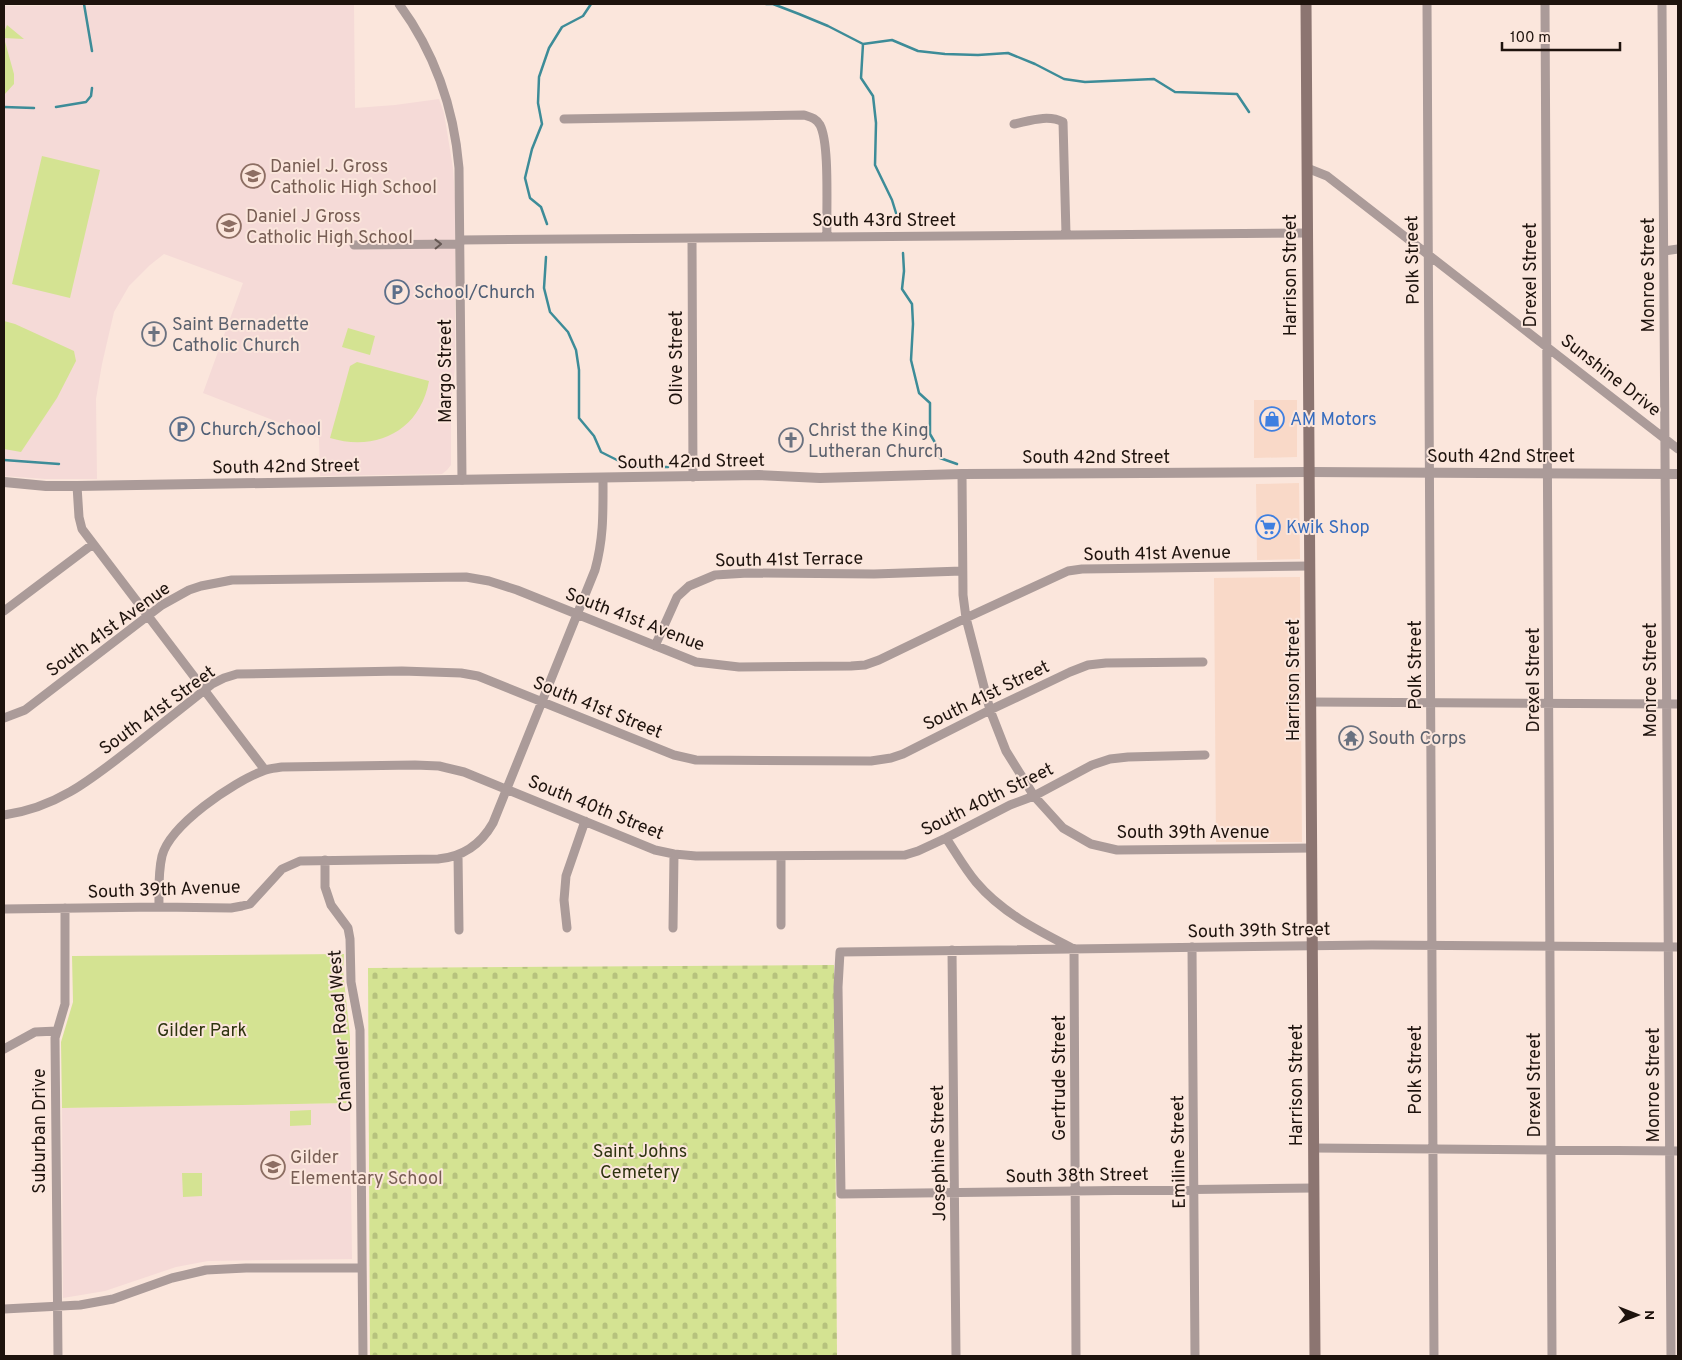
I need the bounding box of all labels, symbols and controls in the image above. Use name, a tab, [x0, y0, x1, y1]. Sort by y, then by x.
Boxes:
scale bar	[1502, 20, 1620, 52]
text: 100 m	[1510, 29, 1551, 48]
place label: Daniel J. Gross Catholic High School	[270, 156, 437, 200]
school or university icon: Daniel J. Gross Catholic High School	[240, 163, 266, 189]
place label: Daniel J Gross Catholic High School	[246, 206, 413, 250]
street label: South 43rd Street	[812, 210, 956, 233]
school or university icon: Daniel J Gross Catholic High School	[216, 213, 242, 239]
street label: Harrison Street	[1280, 214, 1303, 336]
street label: Polk Street	[1401, 215, 1426, 305]
street label: Monroe Street	[1638, 217, 1661, 333]
street label: Drexel Street	[1520, 223, 1543, 328]
one-way arrow	[434, 239, 442, 250]
parking icon: School/Church	[384, 279, 410, 305]
place label: School/Church	[414, 282, 535, 305]
street label: Olive Street	[666, 310, 689, 406]
place label: Saint Bernadette Catholic Church	[172, 314, 309, 358]
street label: Margo Street	[435, 319, 458, 423]
church icon: Saint Bernadette Catholic Church	[141, 321, 167, 347]
street label: Sunshine Drive	[1555, 330, 1665, 423]
shop icon: AM Motors	[1259, 406, 1285, 432]
place label: AM Motors	[1290, 409, 1377, 432]
parking icon: Church/School	[169, 416, 195, 442]
place label: Church/School	[200, 419, 321, 442]
place label: Christ the King Lutheran Church	[808, 420, 943, 464]
church icon: Christ the King Lutheran Church	[778, 427, 804, 453]
street label: South 42nd Street	[1427, 446, 1575, 469]
street label: South 42nd Street	[1022, 447, 1170, 470]
street label: South 42nd Street	[617, 450, 765, 475]
street label: South 42nd Street	[212, 455, 360, 480]
supermarket icon: Kwik Shop	[1255, 514, 1281, 540]
place label: Kwik Shop	[1286, 517, 1370, 540]
street label: South 41st Avenue	[1083, 542, 1231, 567]
street label: South 41st Terrace	[715, 548, 863, 573]
street label: South 41st Avenue	[42, 577, 175, 683]
street label: South 41st Avenue	[561, 583, 708, 658]
street label: Harrison Street	[1283, 619, 1306, 741]
street label: Polk Street	[1405, 620, 1428, 710]
street label: Monroe Street	[1640, 622, 1663, 738]
street label: Drexel Street	[1523, 628, 1546, 733]
street label: South 41st Street	[920, 656, 1054, 737]
street label: South 41st Street	[95, 661, 220, 761]
street label: South 41st Street	[529, 672, 666, 745]
temple icon: South Corps	[1338, 725, 1364, 751]
place label: South Corps	[1368, 728, 1466, 751]
street label: South 40th Street	[918, 758, 1058, 842]
street label: South 40th Street	[524, 771, 667, 846]
street label: South 39th Avenue	[1117, 822, 1269, 845]
street label: South 39th Avenue	[87, 876, 241, 905]
street label: South 39th Street	[1187, 919, 1331, 944]
street label: Chandler Road West	[324, 949, 359, 1113]
street label: Gertrude Street	[1049, 1015, 1072, 1141]
park label: Gilder Park	[157, 1020, 247, 1043]
street label: Harrison Street	[1286, 1024, 1309, 1146]
street label: Polk Street	[1405, 1025, 1428, 1115]
street label: Monroe Street	[1643, 1027, 1666, 1143]
street label: Drexel Street	[1524, 1033, 1547, 1138]
street label: Suburban Drive	[29, 1068, 52, 1194]
street label: Josephine Street	[927, 1084, 952, 1221]
street label: Emiline Street	[1167, 1095, 1192, 1209]
park label: Saint Johns Cemetery	[593, 1141, 687, 1185]
place label: Gilder Elementary School	[290, 1147, 443, 1191]
school or university icon: Gilder Elementary School	[260, 1154, 286, 1180]
street label: South 38th Street	[1005, 1164, 1149, 1189]
north arrow	[1612, 1290, 1662, 1340]
text: N	[1640, 1310, 1657, 1320]

